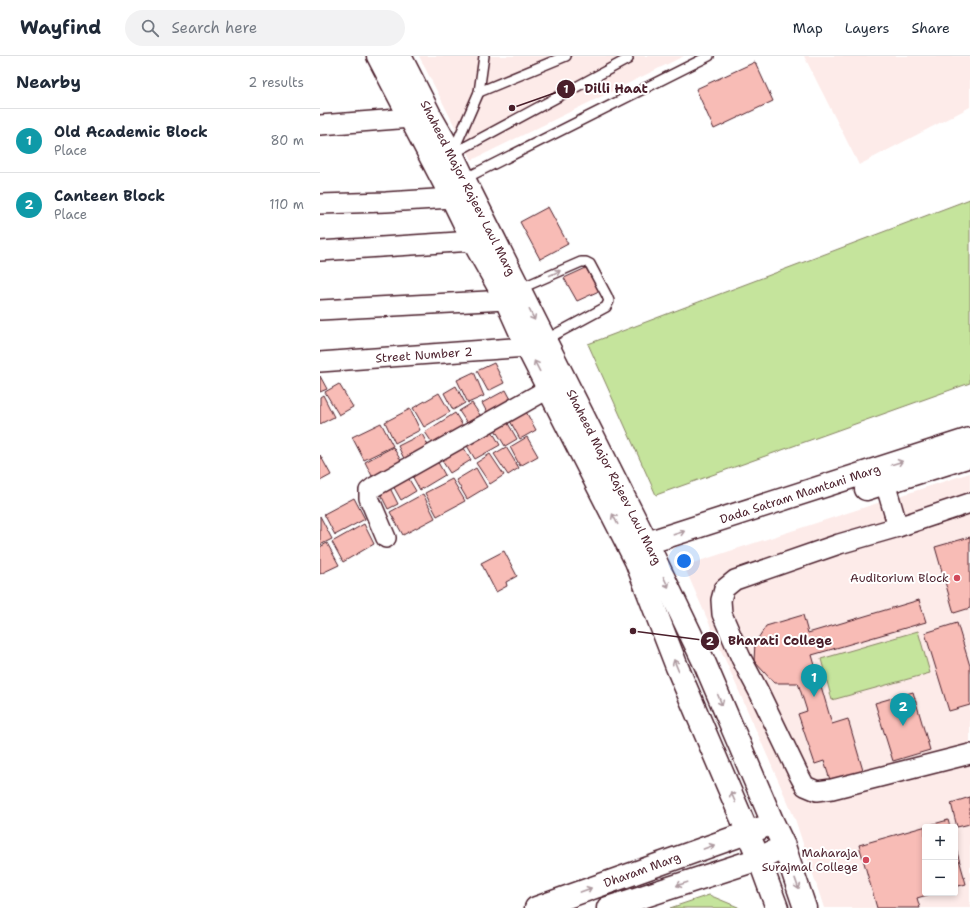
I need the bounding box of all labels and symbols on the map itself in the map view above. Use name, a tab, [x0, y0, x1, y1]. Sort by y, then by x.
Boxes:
callout: Dilli Haat	[556, 76, 656, 101]
text: Dilli Haat	[584, 80, 648, 97]
text: 1	[563, 81, 569, 97]
street label: Shaheed Major Rajeev Laul Marg	[417, 98, 519, 278]
one-way arrow	[549, 269, 561, 276]
one-way arrow	[529, 309, 537, 321]
street label: Street Number 2	[375, 344, 473, 366]
one-way arrow	[533, 360, 540, 372]
street label: Shaheed Major Rajeev Laul Marg	[563, 387, 665, 567]
one-way arrow	[890, 459, 903, 466]
street label: Dada Satram Mamtani Marg	[718, 461, 882, 527]
one-way arrow	[611, 513, 618, 525]
one-way arrow	[673, 528, 685, 536]
your location	[674, 551, 694, 571]
place label: Auditorium Block	[850, 570, 949, 586]
marker: Auditorium Block	[952, 573, 962, 583]
one-way arrow	[663, 575, 670, 587]
callout: Bharati College	[700, 628, 840, 653]
text: Bharati College	[728, 632, 832, 649]
text: 2	[706, 633, 715, 649]
one-way arrow	[672, 659, 679, 671]
pin: 1	[801, 664, 827, 697]
one-way arrow	[717, 693, 725, 705]
pin: 2	[890, 693, 916, 726]
one-way arrow	[729, 791, 736, 803]
one-way arrow	[702, 843, 715, 850]
place label: Maharaja Surajmal College	[762, 845, 859, 875]
street label: Dharam Marg	[601, 849, 683, 891]
marker: Maharaja Surajmal College	[861, 855, 871, 865]
one-way arrow	[794, 878, 801, 891]
one-way arrow	[676, 881, 689, 888]
one-way arrow	[580, 886, 592, 894]

